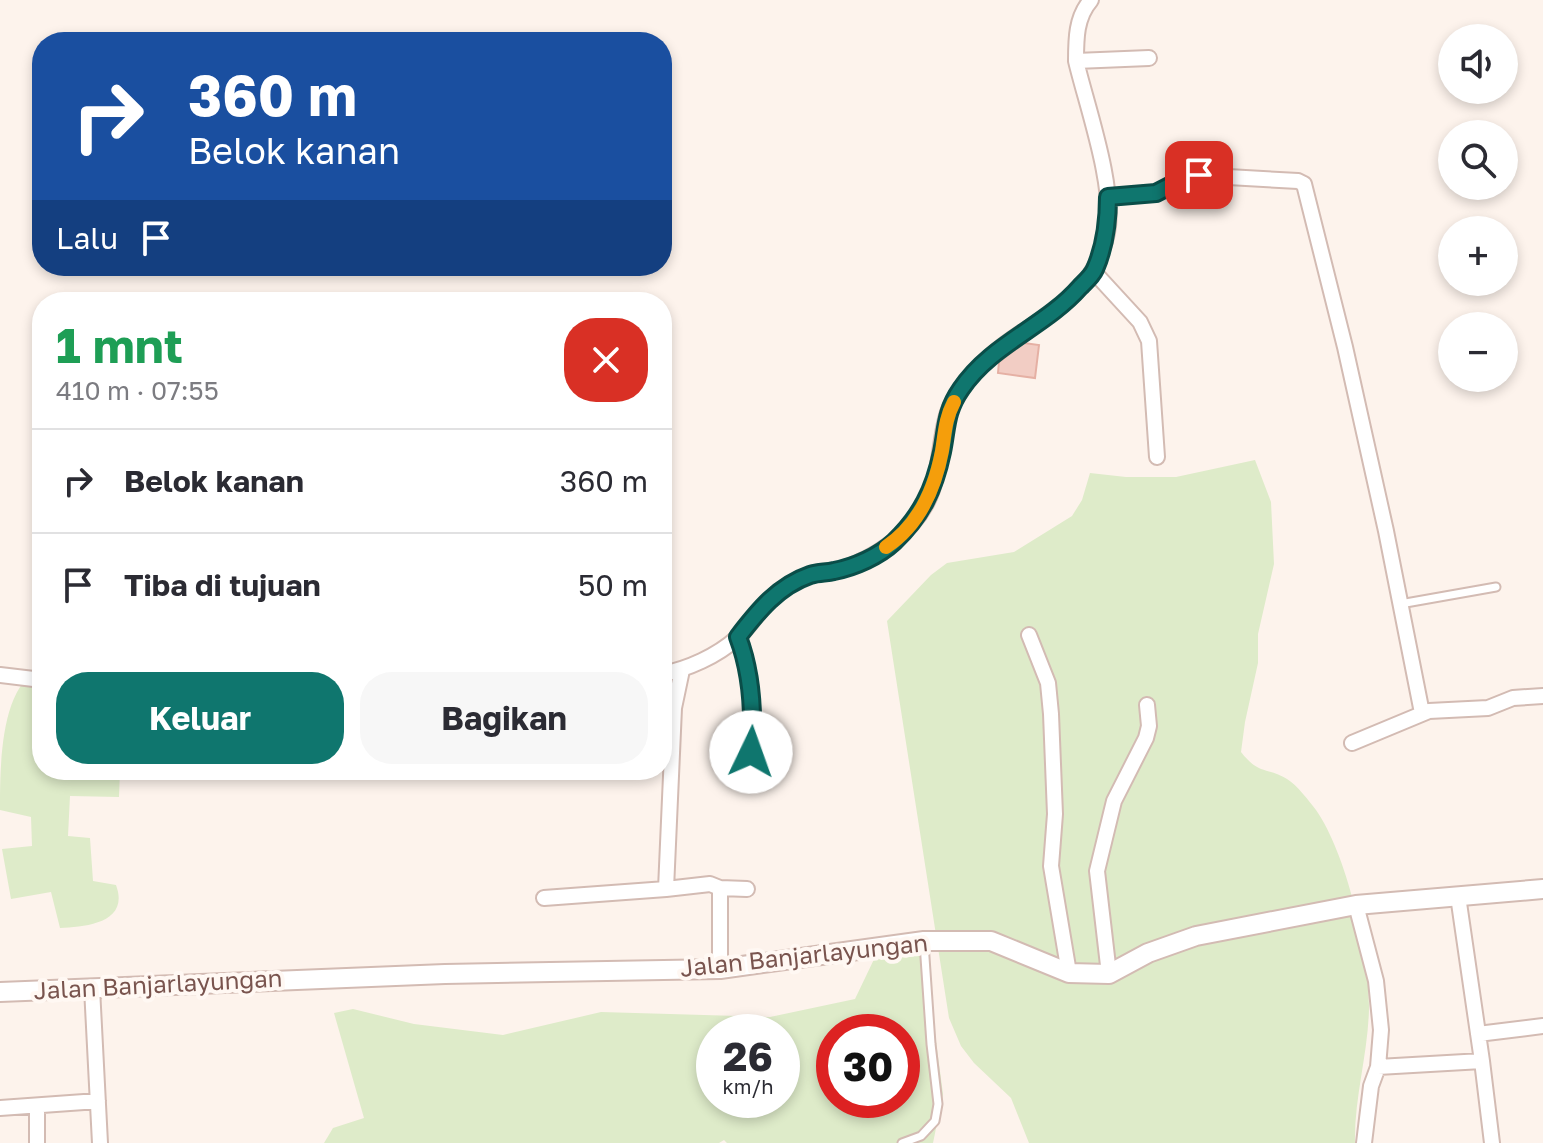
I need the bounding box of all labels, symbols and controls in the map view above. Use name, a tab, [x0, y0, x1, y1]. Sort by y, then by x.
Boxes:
map controls	[1438, 24, 1518, 392]
button: sound	[1438, 24, 1518, 104]
text: 360 m	[188, 61, 357, 128]
icon: right	[56, 64, 160, 168]
button: search	[1438, 120, 1518, 200]
text: Belok kanan	[188, 129, 400, 172]
pin	[1165, 141, 1233, 209]
icon: arrive	[1177, 153, 1221, 197]
icon: arrive	[134, 216, 178, 260]
button: +	[1438, 216, 1518, 296]
text: Lalu	[56, 220, 118, 256]
button: −	[1438, 312, 1518, 392]
text: 1 mnt	[56, 316, 183, 374]
button: close	[564, 318, 648, 402]
text: 410 m · 07:55	[56, 375, 219, 406]
icon: right	[56, 459, 100, 503]
text: Belok kanan	[124, 463, 304, 499]
text: 360 m	[560, 463, 648, 499]
icon: arrive	[56, 563, 100, 607]
text: Tiba di tujuan	[124, 567, 321, 603]
text: 50 m	[578, 567, 648, 603]
button: Keluar	[56, 672, 344, 764]
button: Bagikan	[360, 672, 648, 764]
position arrow	[709, 710, 793, 794]
street label: Jalan Banjarlayungan	[678, 927, 929, 982]
street label: Jalan Banjarlayungan	[33, 963, 283, 1005]
speed limit sign: 30	[816, 1014, 920, 1118]
text: 26	[723, 1032, 773, 1080]
text: km/h	[723, 1074, 773, 1098]

